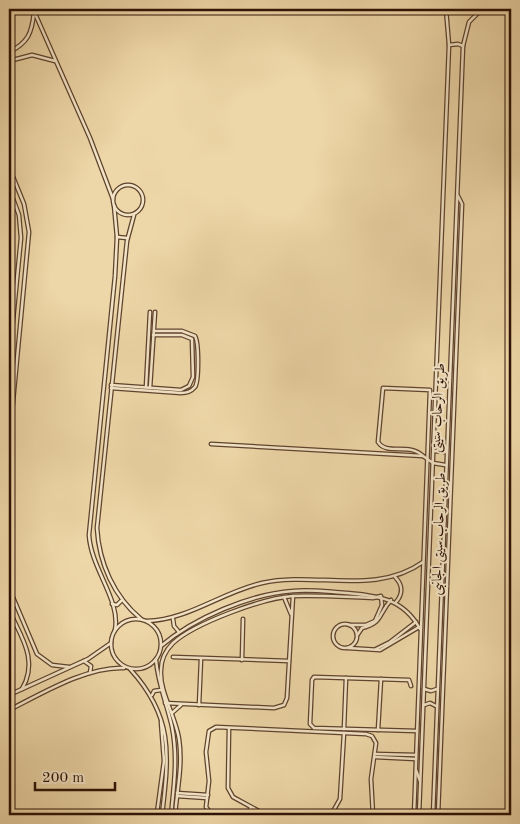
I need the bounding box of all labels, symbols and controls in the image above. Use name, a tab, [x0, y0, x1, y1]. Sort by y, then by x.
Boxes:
street label: طريق الرحاب سيتى	[428, 363, 449, 453]
street label: طريق الرحاب سيتى الجانبى	[429, 472, 451, 596]
scale bar	[35, 759, 115, 791]
text: 200 m	[42, 771, 84, 786]

